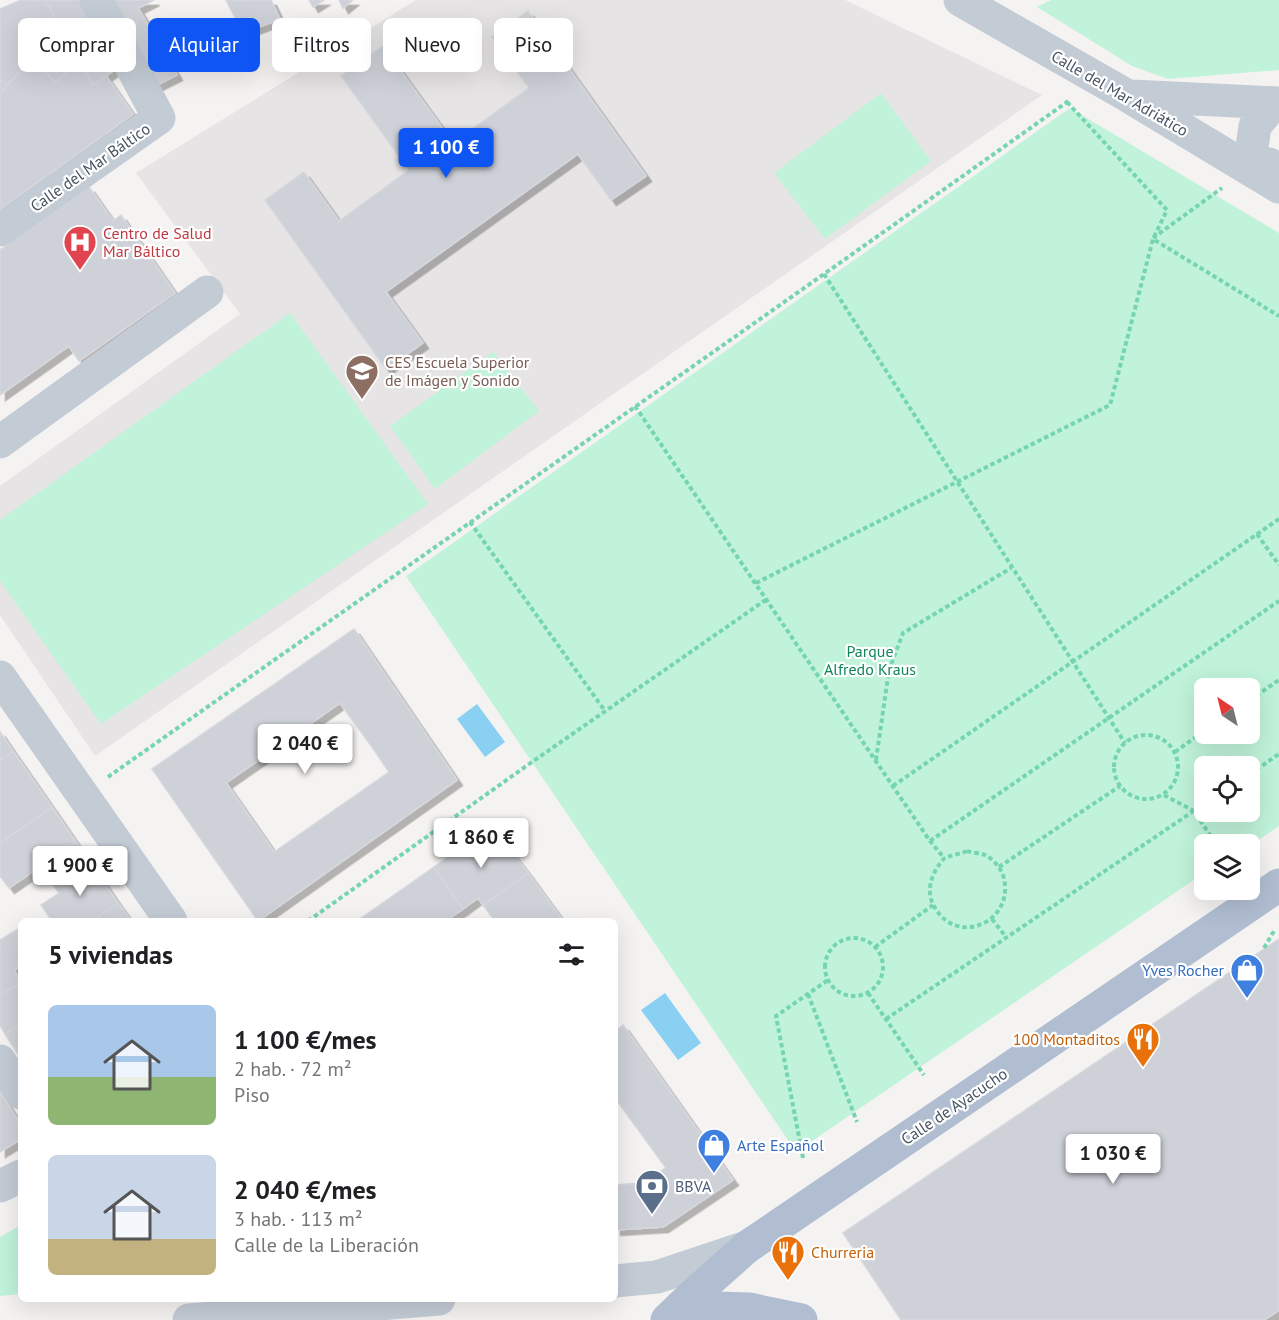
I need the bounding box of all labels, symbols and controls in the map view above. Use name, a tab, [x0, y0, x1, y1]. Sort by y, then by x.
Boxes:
chip: Comprar	[18, 18, 136, 72]
chip: Alquilar	[148, 18, 260, 72]
chip: Filtros	[272, 18, 371, 72]
chip: Nuevo	[383, 18, 482, 72]
chip: Piso	[494, 18, 573, 72]
street label: Calle del Mar Adriático	[1048, 46, 1192, 140]
street label: Calle del Mar Báltico	[26, 118, 154, 216]
pin: 1 100 €	[391, 128, 501, 179]
text: 1 100 €	[413, 134, 479, 160]
place label: Centro de Salud Mar Báltico	[103, 223, 212, 261]
hospital icon: Centro de Salud Mar Báltico	[62, 224, 98, 271]
place label: CES Escuela Superior de Imágen y Sonido	[385, 352, 530, 390]
school or university icon: CES Escuela Superior de Imágen y Sonido	[344, 353, 380, 400]
park label: Parque Alfredo Kraus	[824, 641, 916, 679]
north arrow	[1194, 678, 1260, 744]
map controls	[1194, 678, 1260, 900]
pin: 2 040 €	[250, 724, 360, 775]
text: 2 040 €	[272, 730, 338, 756]
button: locate	[1194, 756, 1260, 822]
pin: 1 860 €	[426, 818, 536, 869]
text: 1 860 €	[448, 824, 514, 850]
button: layers	[1194, 834, 1260, 900]
pin: 1 900 €	[25, 846, 135, 897]
text: 1 900 €	[47, 852, 113, 878]
text: 5 viviendas	[48, 938, 173, 971]
icon: filters	[555, 938, 588, 971]
shop icon: Yves Rocher	[1229, 952, 1265, 999]
place label: Yves Rocher	[1142, 960, 1225, 980]
restaurant icon: 100 Montaditos	[1125, 1021, 1161, 1068]
text: 1 100 €/mes	[234, 1023, 377, 1056]
icon: home	[96, 1029, 168, 1101]
place label: 100 Montaditos	[1013, 1029, 1120, 1049]
text: 2 hab. · 72 m²	[234, 1056, 352, 1082]
street label: Calle de Ayacucho	[897, 1063, 1011, 1149]
text: Piso	[234, 1082, 270, 1108]
shop icon: Arte Español	[696, 1127, 732, 1174]
pin: 1 030 €	[1058, 1134, 1168, 1185]
place label: Arte Español	[737, 1135, 824, 1155]
text: 1 030 €	[1080, 1140, 1146, 1166]
bank icon: BBVA	[634, 1168, 670, 1215]
text: 2 040 €/mes	[234, 1173, 377, 1206]
place label: BBVA	[675, 1176, 712, 1196]
icon: home	[96, 1179, 168, 1251]
text: 3 hab. · 113 m²	[234, 1206, 363, 1232]
text: Calle de la Liberación	[234, 1232, 419, 1258]
restaurant icon: Churreria	[770, 1234, 806, 1281]
place label: Churreria	[811, 1242, 874, 1262]

